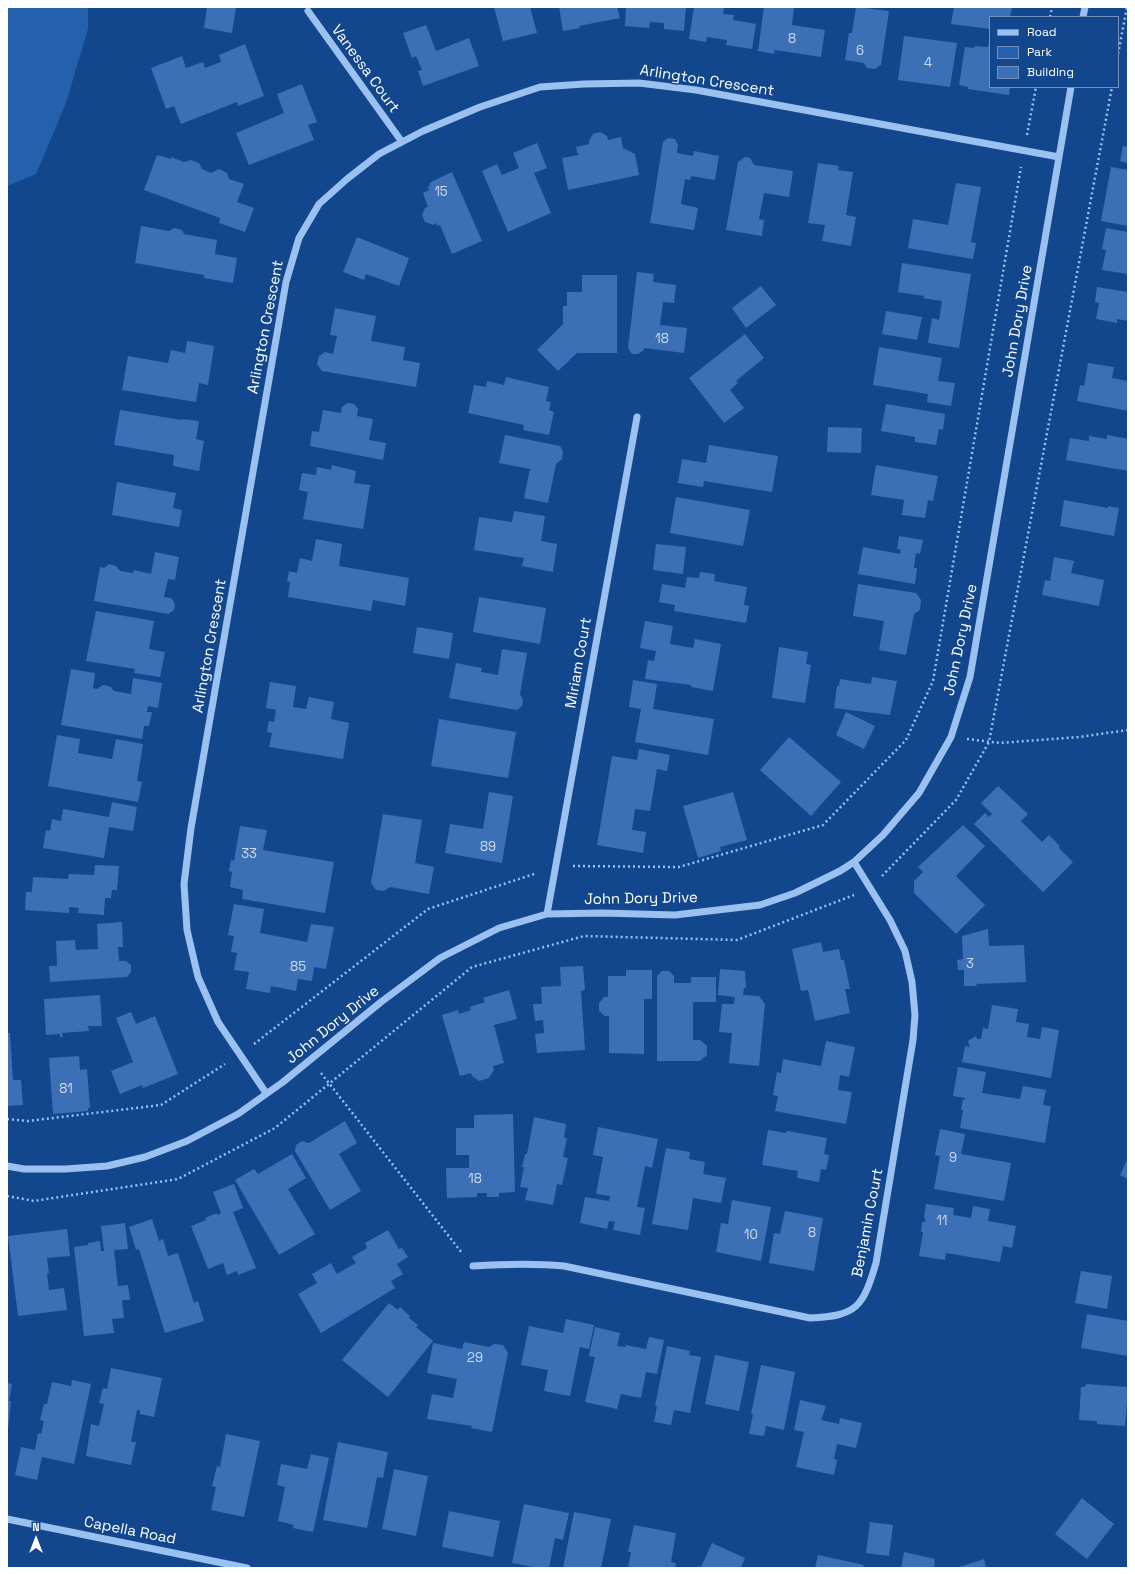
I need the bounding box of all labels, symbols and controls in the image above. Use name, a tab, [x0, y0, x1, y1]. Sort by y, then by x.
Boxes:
legend	[989, 16, 1119, 88]
street label: Vanessa Court	[327, 22, 403, 116]
text: Road	[1027, 24, 1056, 40]
house number: 8	[788, 31, 796, 47]
house number: 6	[856, 43, 864, 59]
text: Park	[1027, 44, 1052, 60]
house number: 4	[924, 55, 932, 71]
street label: Arlington Crescent	[639, 61, 775, 101]
text: Building	[1027, 64, 1074, 80]
house number: 15	[434, 184, 448, 200]
street label: Arlington Crescent	[244, 259, 288, 395]
street label: John Dory Drive	[999, 263, 1037, 379]
house number: 18	[655, 331, 669, 347]
street label: Arlington Crescent	[189, 578, 231, 714]
street label: John Dory Drive	[940, 582, 982, 698]
street label: Miriam Court	[562, 616, 596, 710]
house number: 89	[480, 839, 496, 855]
house number: 33	[241, 846, 257, 862]
street label: John Dory Drive	[584, 889, 698, 909]
house number: 3	[966, 956, 974, 972]
house number: 85	[290, 959, 306, 975]
street label: John Dory Drive	[283, 982, 383, 1068]
house number: 81	[59, 1081, 73, 1097]
house number: 9	[949, 1150, 957, 1166]
street label: Benjamin Court	[849, 1167, 887, 1279]
house number: 18	[468, 1171, 482, 1187]
house number: 11	[937, 1213, 947, 1229]
house number: 8	[808, 1225, 816, 1241]
house number: 10	[744, 1227, 758, 1243]
house number: 29	[467, 1350, 483, 1366]
street label: Capella Road	[82, 1513, 178, 1549]
north arrow	[16, 1519, 56, 1559]
text: N	[32, 1520, 40, 1534]

